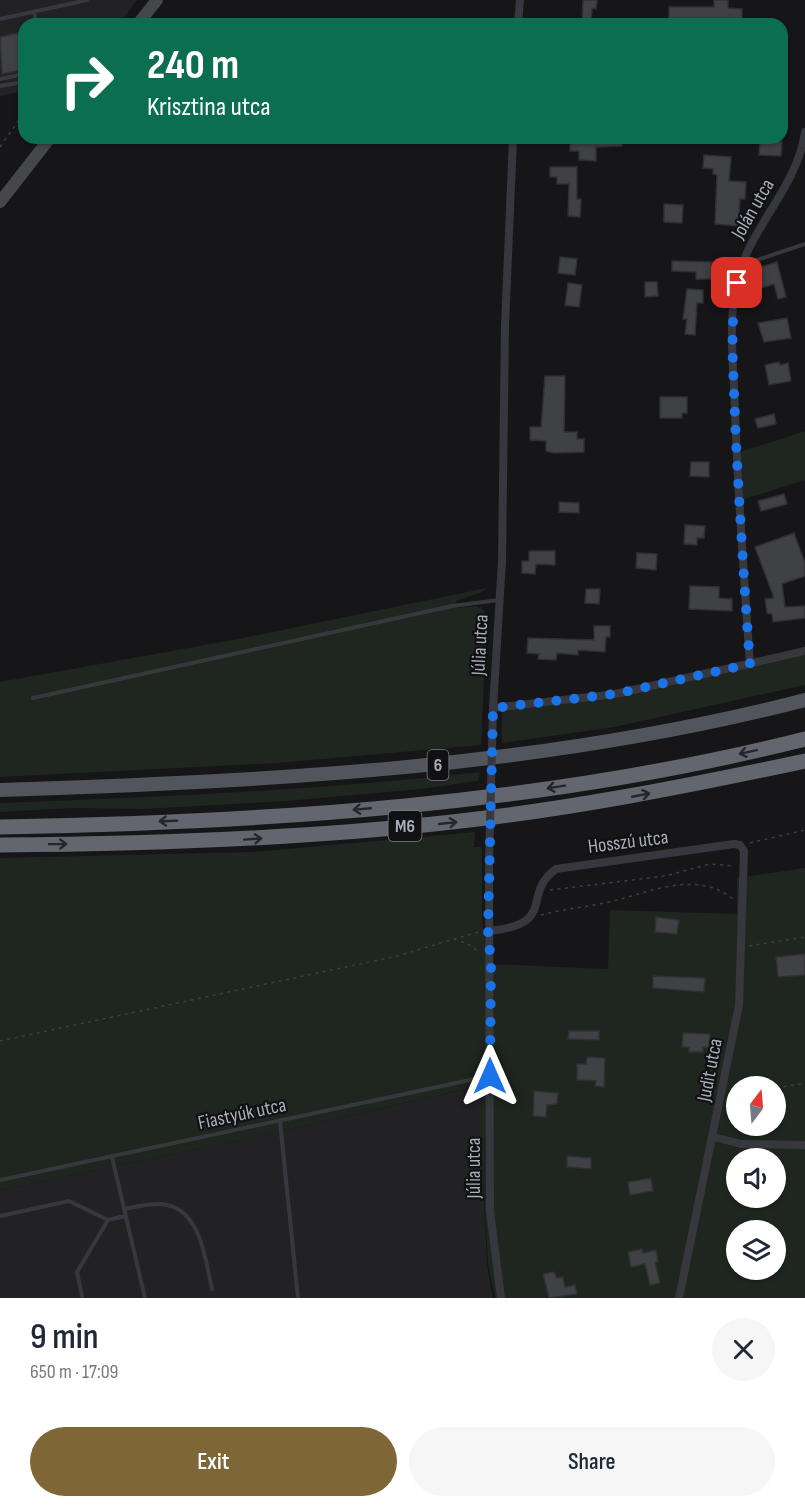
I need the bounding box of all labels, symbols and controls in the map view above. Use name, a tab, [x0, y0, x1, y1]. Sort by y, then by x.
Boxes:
text: 240 m	[147, 40, 239, 91]
icon: right	[48, 42, 126, 120]
text: Krisztina utca	[147, 91, 271, 123]
street label: Jolán utca	[726, 175, 780, 244]
pin	[711, 257, 762, 308]
icon: arrive	[720, 266, 753, 299]
street label: Júlia utca	[466, 614, 494, 677]
one-way arrow	[739, 746, 758, 758]
road number: 6	[428, 750, 448, 780]
one-way arrow	[547, 782, 567, 793]
one-way arrow	[630, 789, 650, 800]
one-way arrow	[353, 804, 373, 815]
road number: M6	[388, 811, 422, 841]
one-way arrow	[158, 815, 178, 827]
one-way arrow	[437, 817, 457, 828]
street label: Hosszú utca	[586, 825, 670, 859]
one-way arrow	[243, 833, 263, 844]
one-way arrow	[48, 838, 68, 850]
street label: Judit utca	[692, 1037, 728, 1104]
position arrow	[458, 1044, 522, 1108]
north arrow	[726, 1076, 786, 1136]
map controls	[726, 1076, 786, 1280]
street label: Fiastyúk utca	[196, 1093, 288, 1135]
street label: Júlia utca	[462, 1138, 486, 1199]
button: sound	[726, 1148, 786, 1208]
button: layers	[726, 1220, 786, 1280]
text: 9 min	[30, 1316, 99, 1359]
button: close	[712, 1318, 775, 1381]
text: 650 m · 17:09	[30, 1360, 118, 1384]
button: Exit	[30, 1427, 397, 1496]
button: Share	[409, 1427, 775, 1496]

